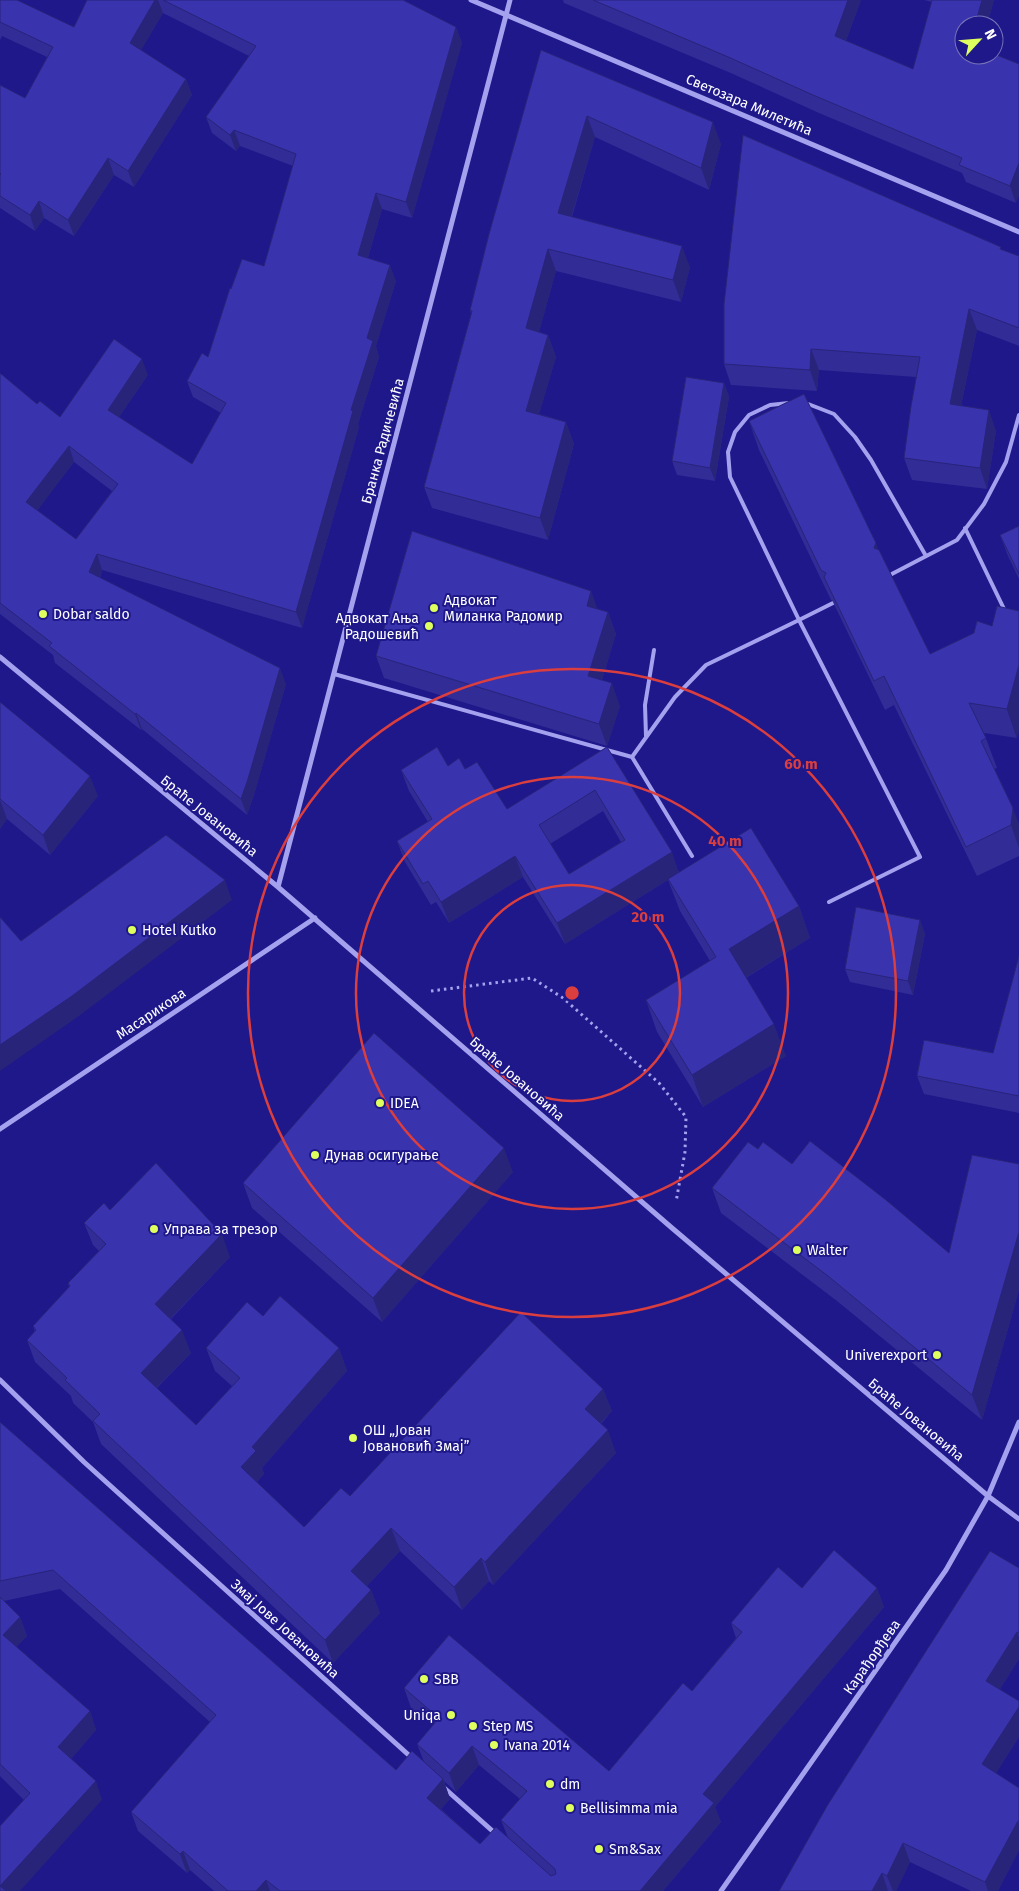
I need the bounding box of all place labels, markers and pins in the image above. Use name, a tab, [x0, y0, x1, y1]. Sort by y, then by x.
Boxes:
place label: Адвокат Миланка Радомир	[444, 592, 563, 625]
marker: Адвокат Миланка Радомир	[428, 602, 440, 614]
place label: Dobar saldo	[53, 606, 130, 623]
marker: Dobar saldo	[37, 608, 49, 620]
place label: Адвокат Ања Радошевић	[336, 610, 419, 643]
marker: Адвокат Ања Радошевић	[423, 620, 435, 632]
place label: Hotel Kutko	[142, 922, 217, 939]
marker: Hotel Kutko	[126, 924, 138, 936]
centre of rings	[563, 984, 581, 1002]
place label: IDEA	[390, 1095, 419, 1112]
marker: IDEA	[374, 1097, 386, 1109]
place label: Дунав осигурање	[324, 1147, 439, 1164]
marker: Дунав осигурање	[309, 1149, 321, 1161]
place label: Управа за трезор	[164, 1221, 278, 1238]
marker: Управа за трезор	[148, 1223, 160, 1235]
place label: Walter	[807, 1242, 848, 1259]
marker: Walter	[791, 1244, 803, 1256]
place label: Univerexport	[845, 1347, 928, 1364]
marker: Univerexport	[931, 1349, 943, 1361]
place label: ОШ „Јован Јовановић Змај”	[363, 1422, 470, 1455]
marker: ОШ „Јован Јовановић Змај”	[347, 1432, 359, 1444]
place label: SBB	[434, 1671, 459, 1688]
marker: SBB	[418, 1673, 430, 1685]
place label: Uniqa	[404, 1707, 441, 1724]
marker: Uniqa	[445, 1709, 457, 1721]
place label: Step MS	[483, 1718, 534, 1735]
marker: Step MS	[467, 1720, 479, 1732]
place label: Ivana 2014	[504, 1737, 570, 1754]
marker: Ivana 2014	[488, 1739, 500, 1751]
place label: dm	[560, 1776, 580, 1793]
marker: dm	[544, 1778, 556, 1790]
place label: Bellisimma mia	[580, 1800, 678, 1817]
marker: Bellisimma mia	[564, 1802, 576, 1814]
place label: Sm&Sax	[609, 1841, 661, 1858]
marker: Sm&Sax	[593, 1843, 605, 1855]

